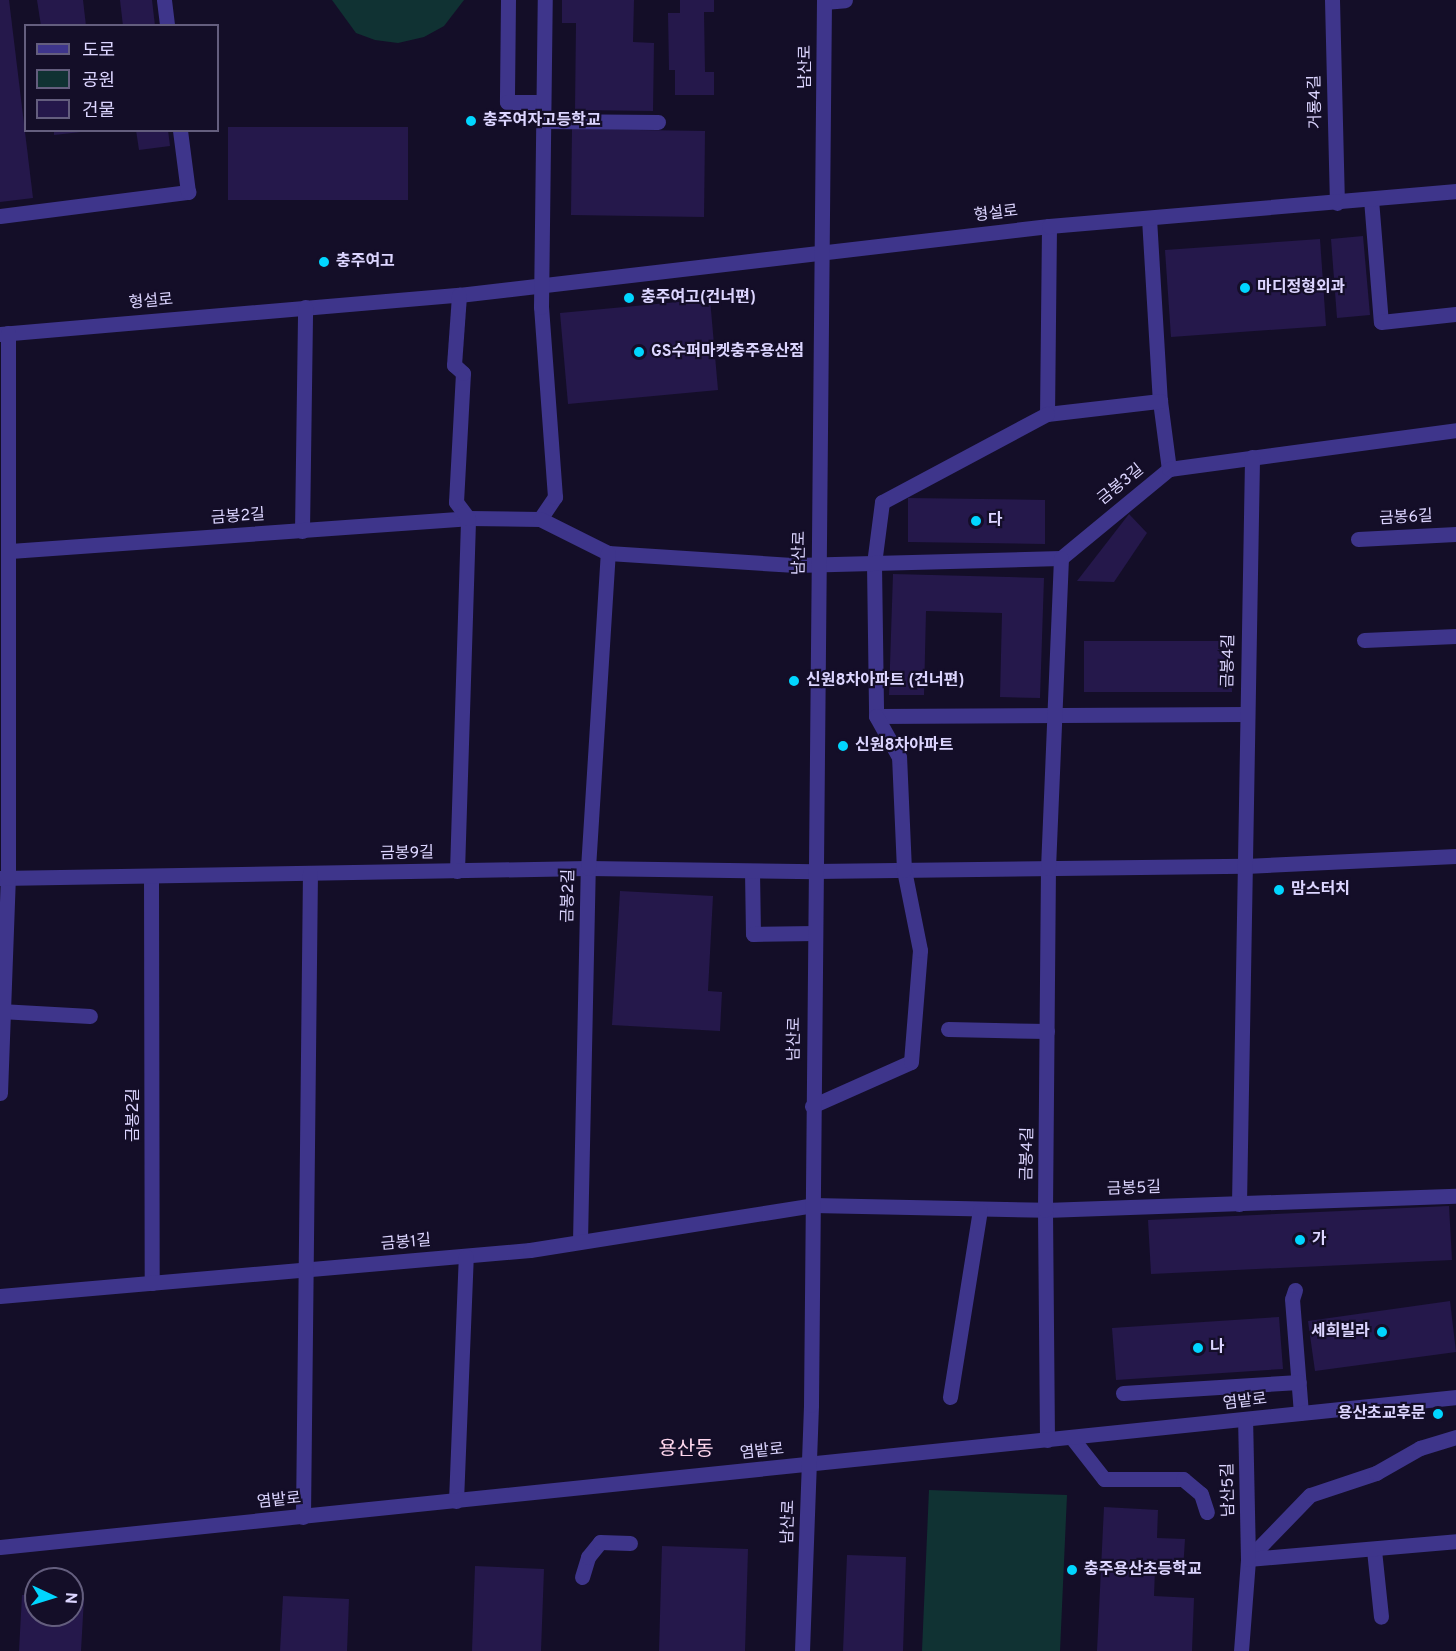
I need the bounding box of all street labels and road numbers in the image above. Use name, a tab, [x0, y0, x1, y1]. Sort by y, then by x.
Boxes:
street label: 남산로	[796, 45, 816, 89]
street label: 거룡4길	[1306, 75, 1326, 129]
street label: 형설로	[973, 202, 1019, 226]
street label: 형설로	[128, 291, 174, 313]
street label: 금봉3길	[1094, 461, 1148, 509]
street label: 금봉2길	[210, 506, 266, 528]
street label: 금봉6길	[1379, 507, 1433, 529]
street label: 남산로	[790, 531, 810, 575]
street label: 금봉4길	[1219, 634, 1239, 688]
street label: 금봉9길	[380, 844, 434, 864]
street label: 금봉2길	[559, 869, 579, 923]
street label: 남산로	[785, 1017, 805, 1061]
street label: 금봉2길	[124, 1088, 144, 1142]
street label: 금봉4길	[1018, 1127, 1038, 1181]
street label: 금봉5길	[1107, 1178, 1161, 1200]
street label: 금봉1길	[380, 1231, 432, 1255]
street label: 염밭로	[1222, 1390, 1268, 1414]
street label: 염밭로	[739, 1440, 785, 1464]
street label: 남산5길	[1219, 1463, 1239, 1517]
street label: 염밭로	[256, 1489, 302, 1513]
street label: 남산로	[779, 1500, 799, 1544]

